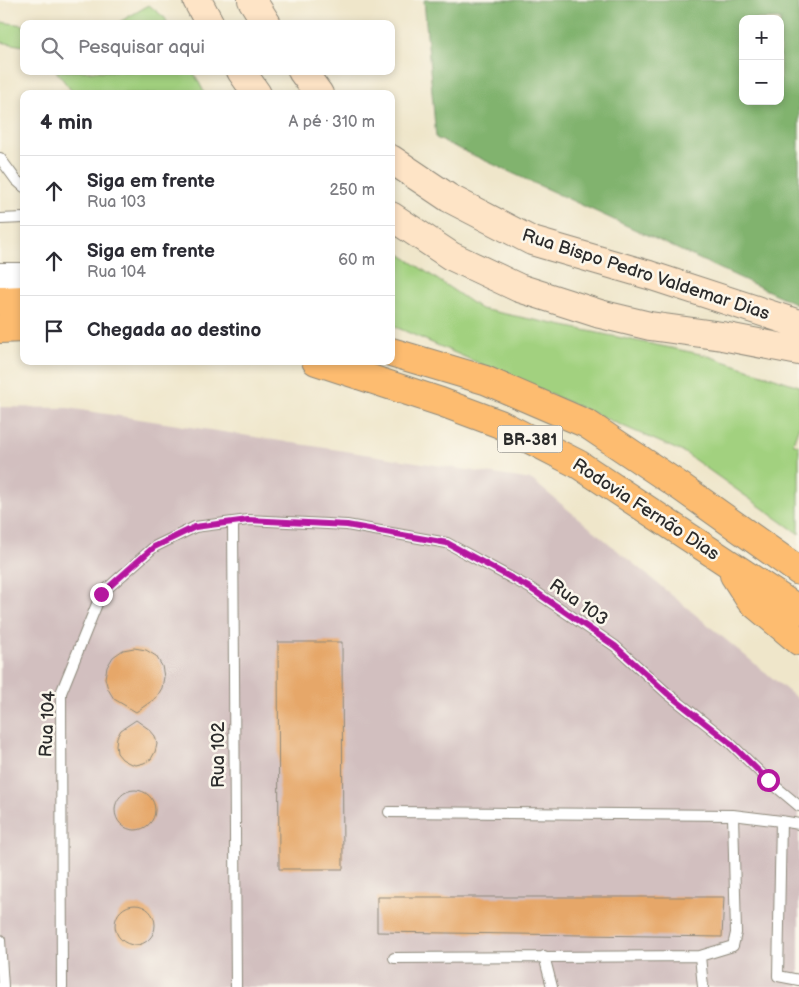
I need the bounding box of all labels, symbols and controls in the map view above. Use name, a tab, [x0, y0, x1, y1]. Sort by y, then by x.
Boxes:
map controls	[739, 15, 784, 105]
button: +	[739, 15, 784, 60]
search box	[20, 20, 395, 75]
icon: search	[38, 34, 66, 62]
text: Pesquisar aqui	[78, 36, 205, 59]
button: −	[739, 60, 784, 105]
text: 4 min	[40, 110, 93, 135]
text: A pé · 310 m	[289, 113, 375, 132]
text: Siga em frente	[87, 170, 215, 193]
icon: ahead	[40, 177, 68, 205]
text: 250 m	[329, 181, 375, 200]
text: Rua 103	[87, 193, 146, 212]
street label: Rua Bispo Pedro Valdemar Dias	[520, 225, 772, 324]
text: Siga em frente	[87, 240, 215, 263]
icon: ahead	[40, 247, 68, 275]
text: 60 m	[338, 251, 375, 270]
text: Rua 104	[87, 263, 146, 282]
icon: arrive	[40, 317, 68, 345]
text: Chegada ao destino	[87, 319, 261, 342]
road number: BR-381	[498, 426, 562, 452]
street label: Rodovia Fernão Dias	[568, 454, 723, 565]
street label: Rua 103	[545, 575, 612, 630]
route end	[90, 583, 113, 606]
street label: Rua 104	[35, 690, 60, 758]
street label: Rua 102	[208, 722, 229, 788]
route start	[757, 769, 780, 792]

